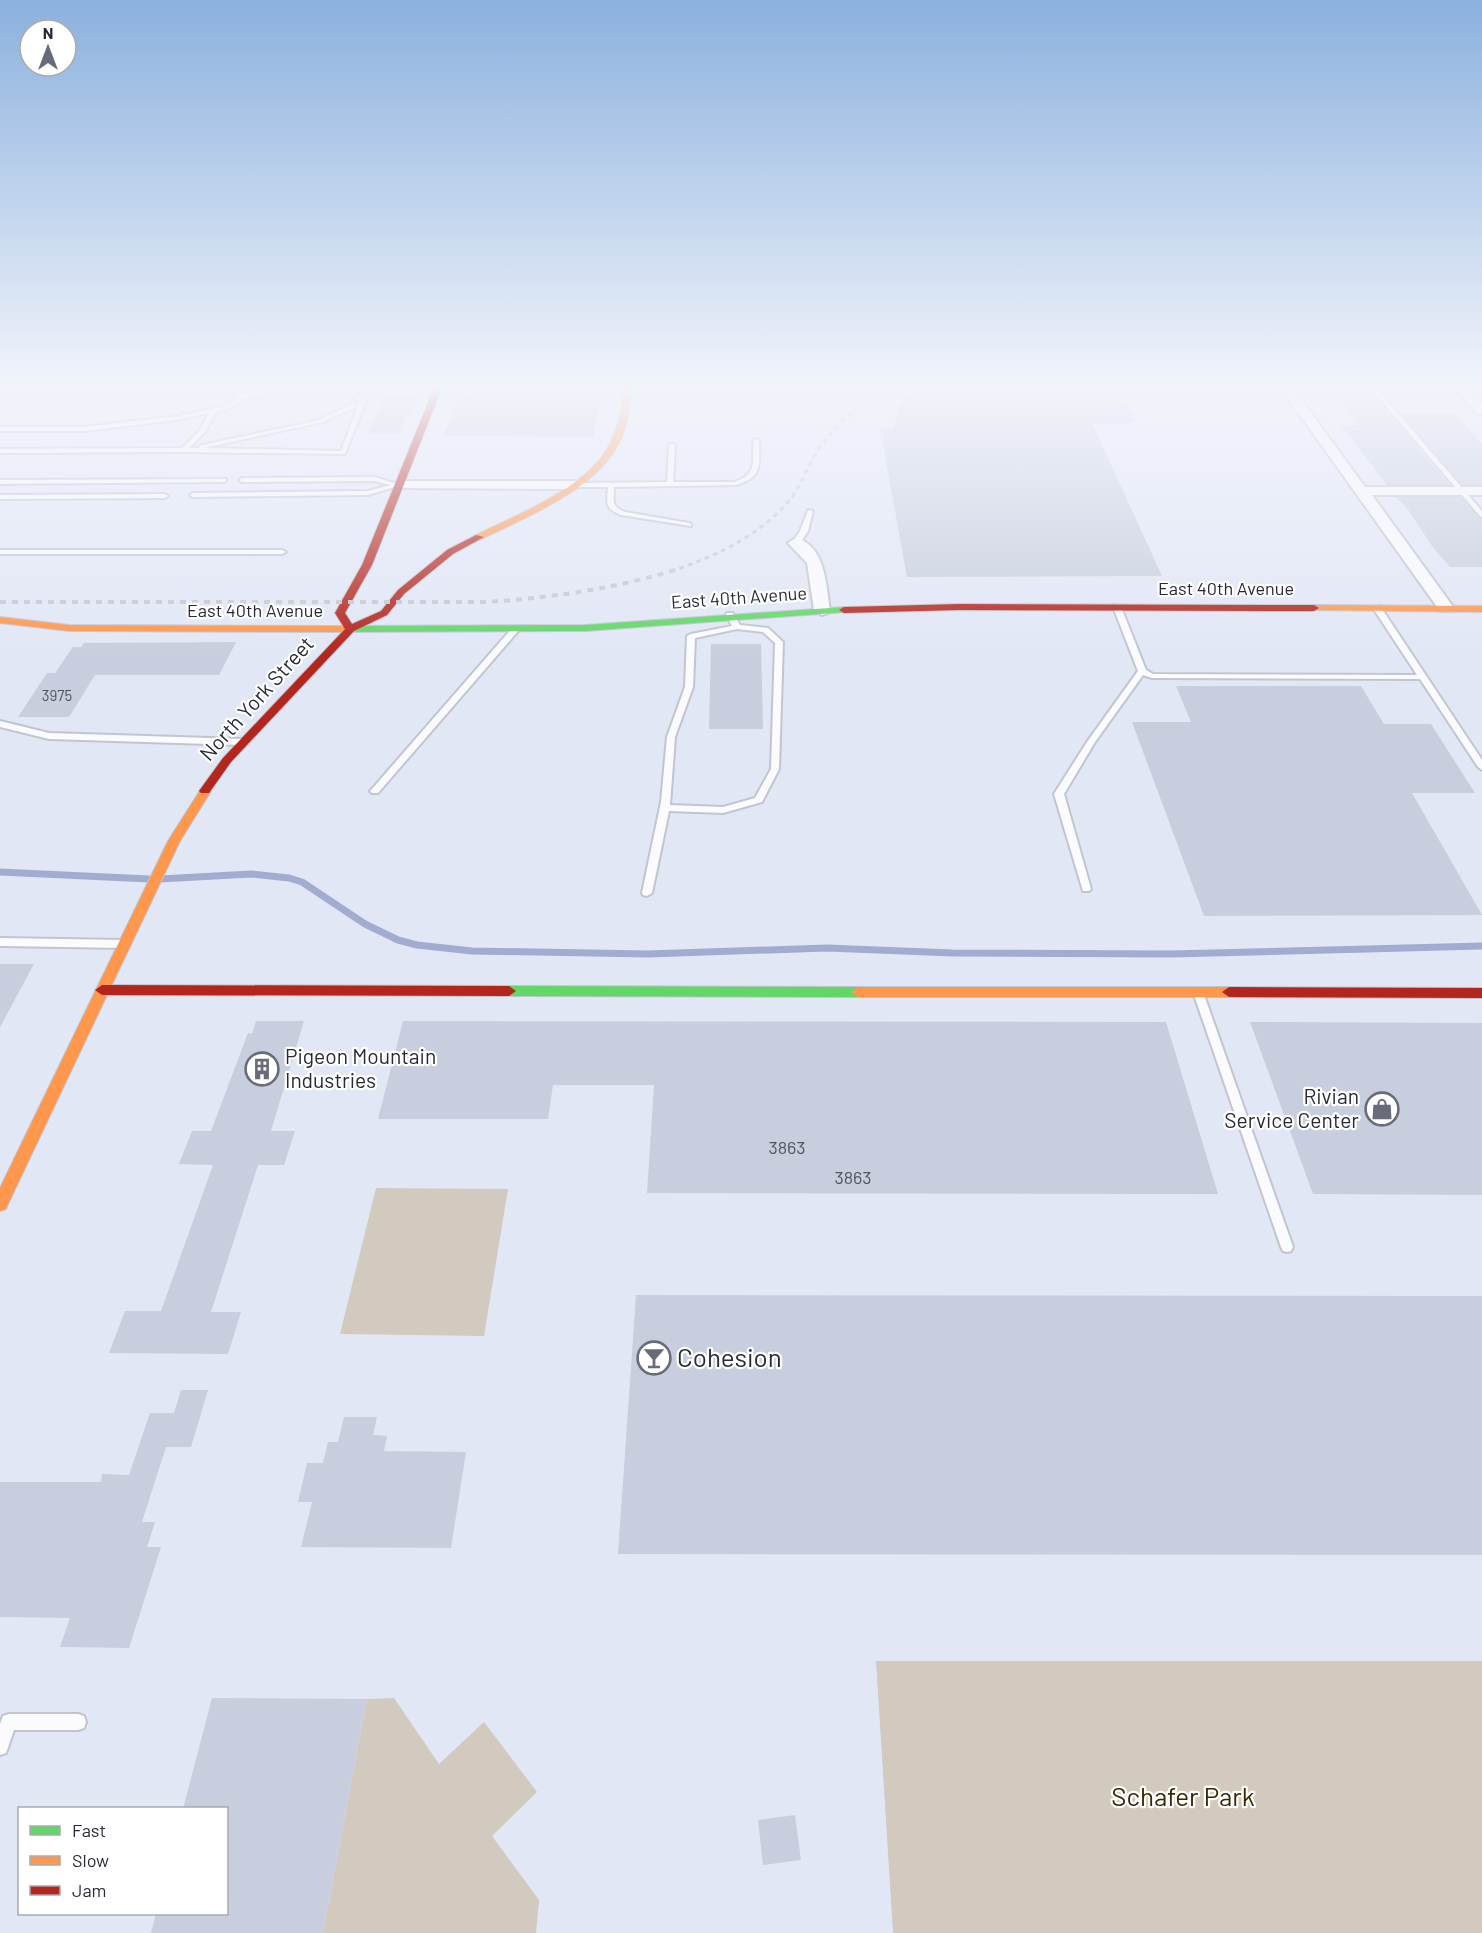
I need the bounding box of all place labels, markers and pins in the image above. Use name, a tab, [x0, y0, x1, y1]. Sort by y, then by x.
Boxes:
place label: Pigeon Mountain Industries	[285, 1043, 436, 1092]
building icon: Pigeon Mountain Industries	[244, 1051, 280, 1087]
place label: Rivian Service Center	[1224, 1083, 1359, 1132]
shop icon: Rivian Service Center	[1364, 1091, 1400, 1127]
bar icon: Cohesion	[636, 1340, 672, 1376]
place label: Cohesion	[677, 1341, 782, 1372]

